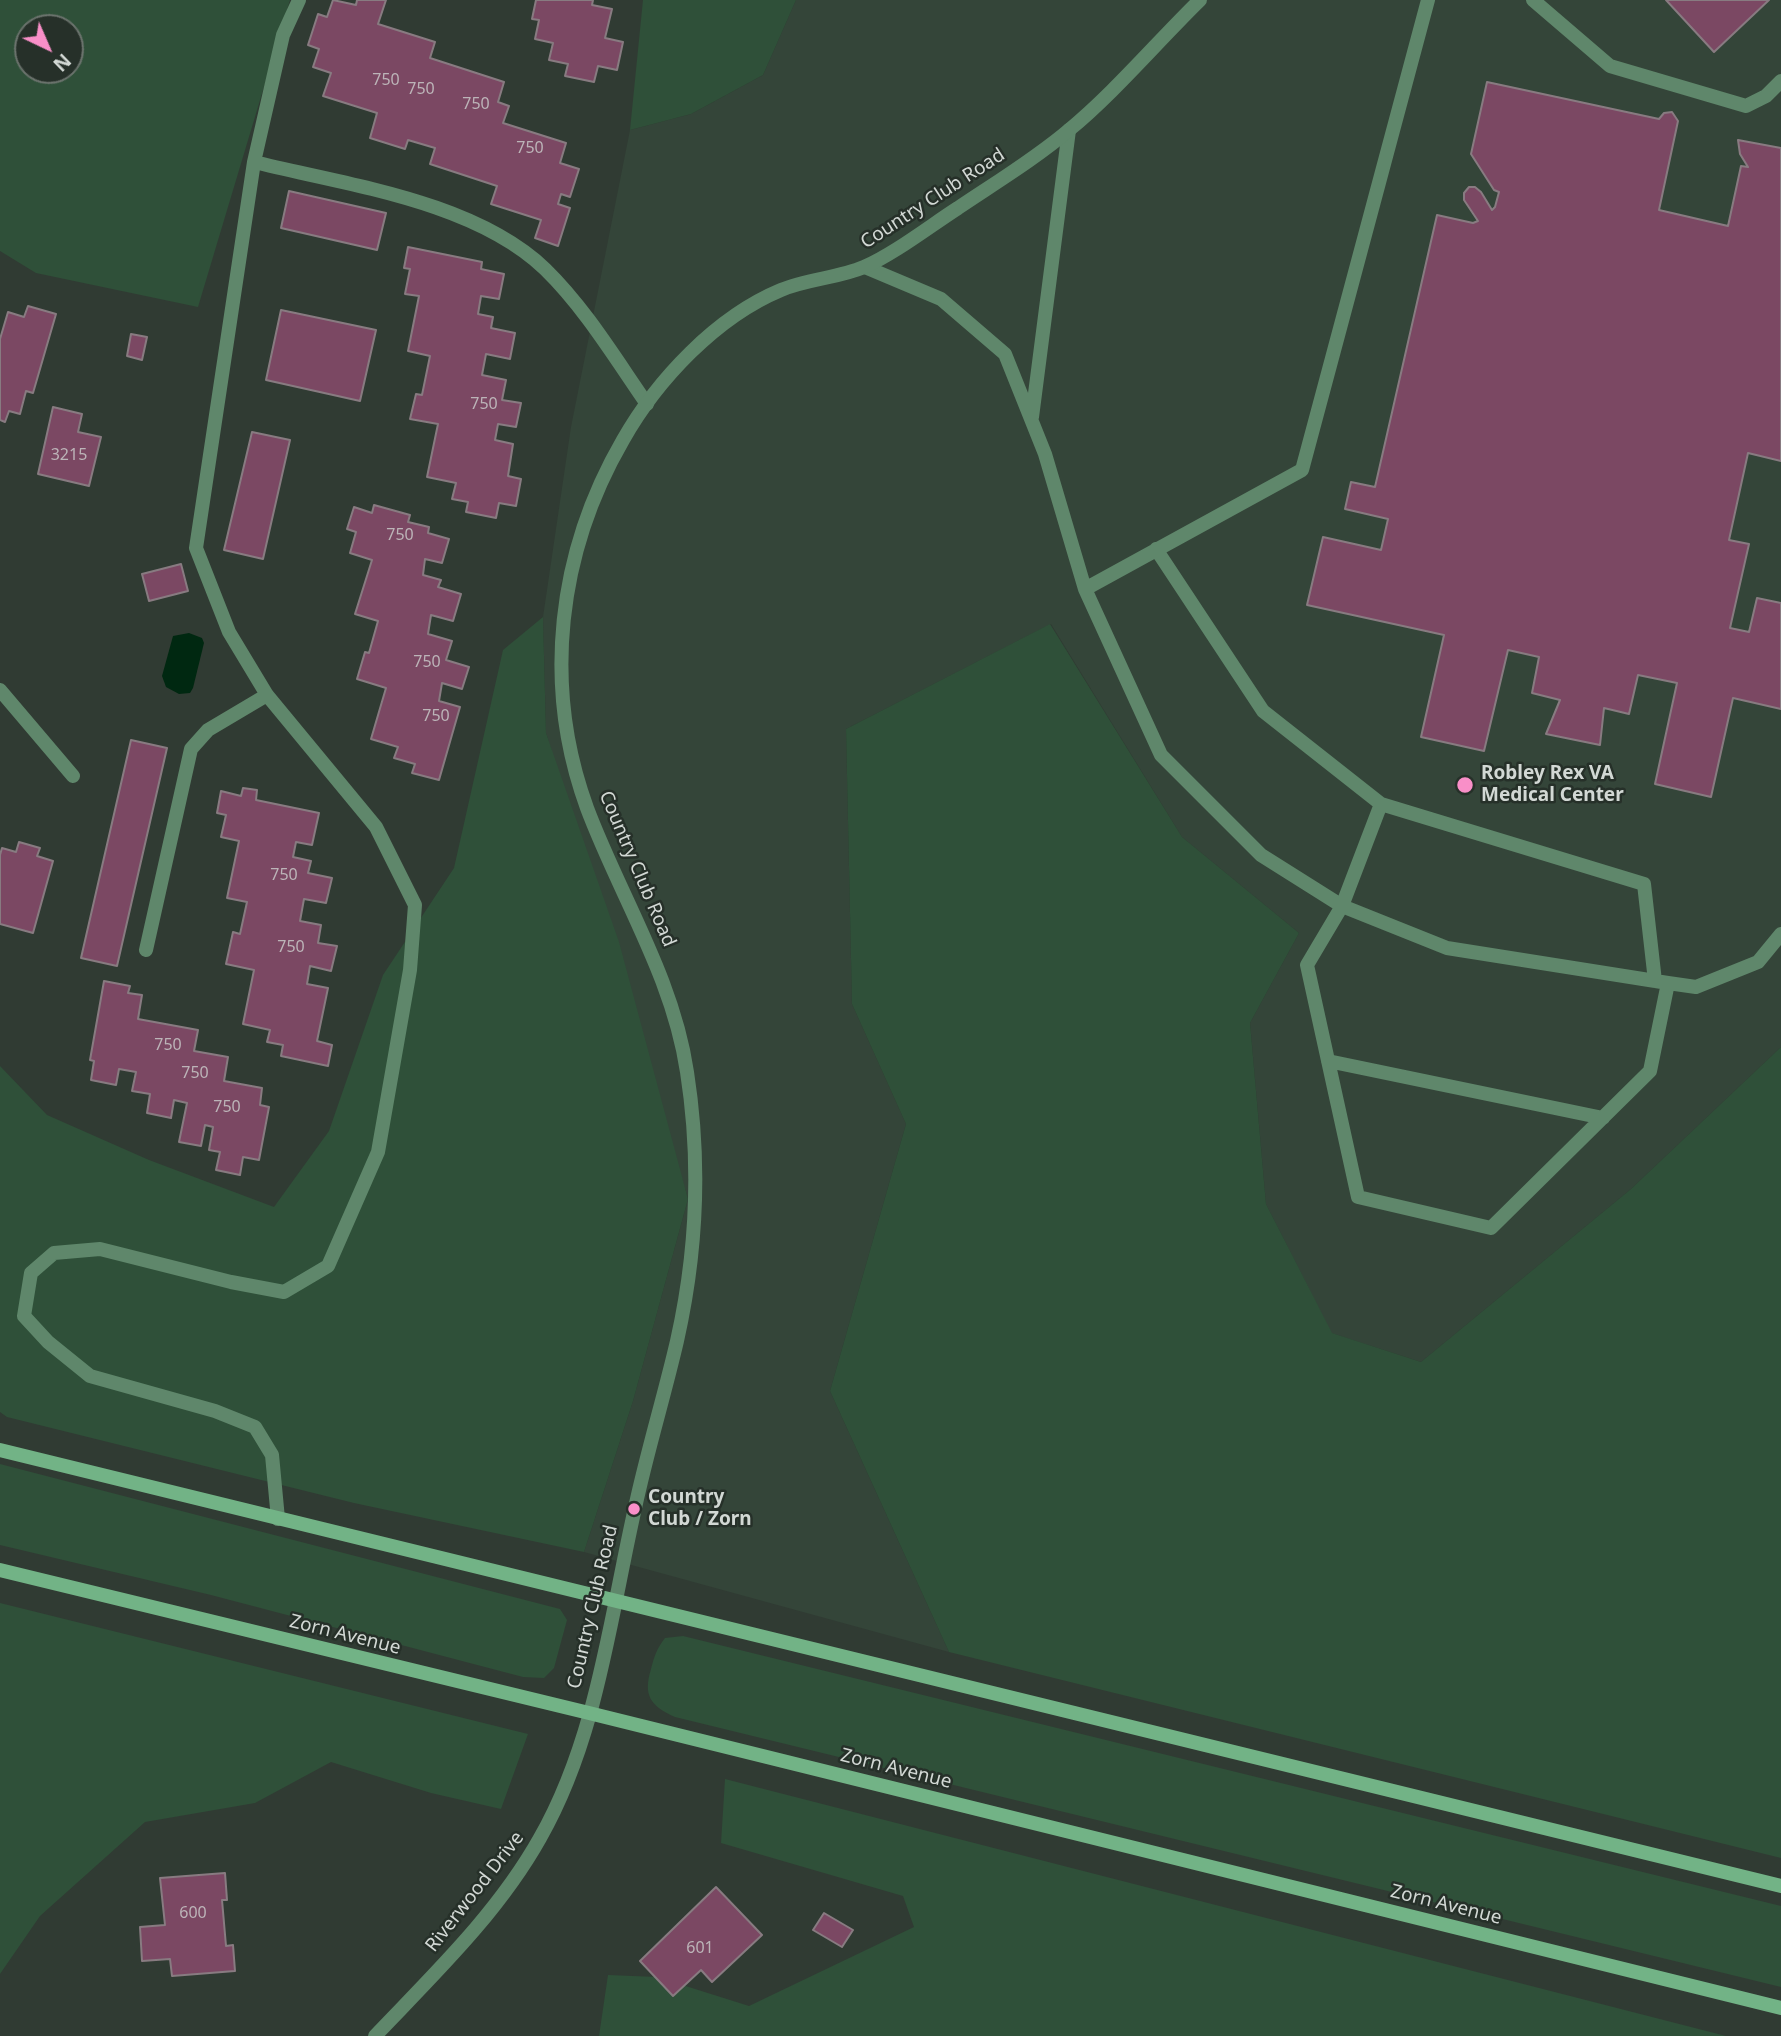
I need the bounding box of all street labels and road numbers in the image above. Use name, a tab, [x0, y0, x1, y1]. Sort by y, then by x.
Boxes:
street label: Country Club Road	[857, 144, 1009, 254]
street label: Country Club Road	[594, 788, 680, 950]
street label: Country Club Road	[563, 1523, 623, 1691]
street label: Zorn Avenue	[287, 1610, 403, 1660]
street label: Zorn Avenue	[838, 1744, 954, 1794]
street label: Riverwood Drive	[421, 1827, 529, 1957]
street label: Zorn Avenue	[1388, 1880, 1504, 1930]

